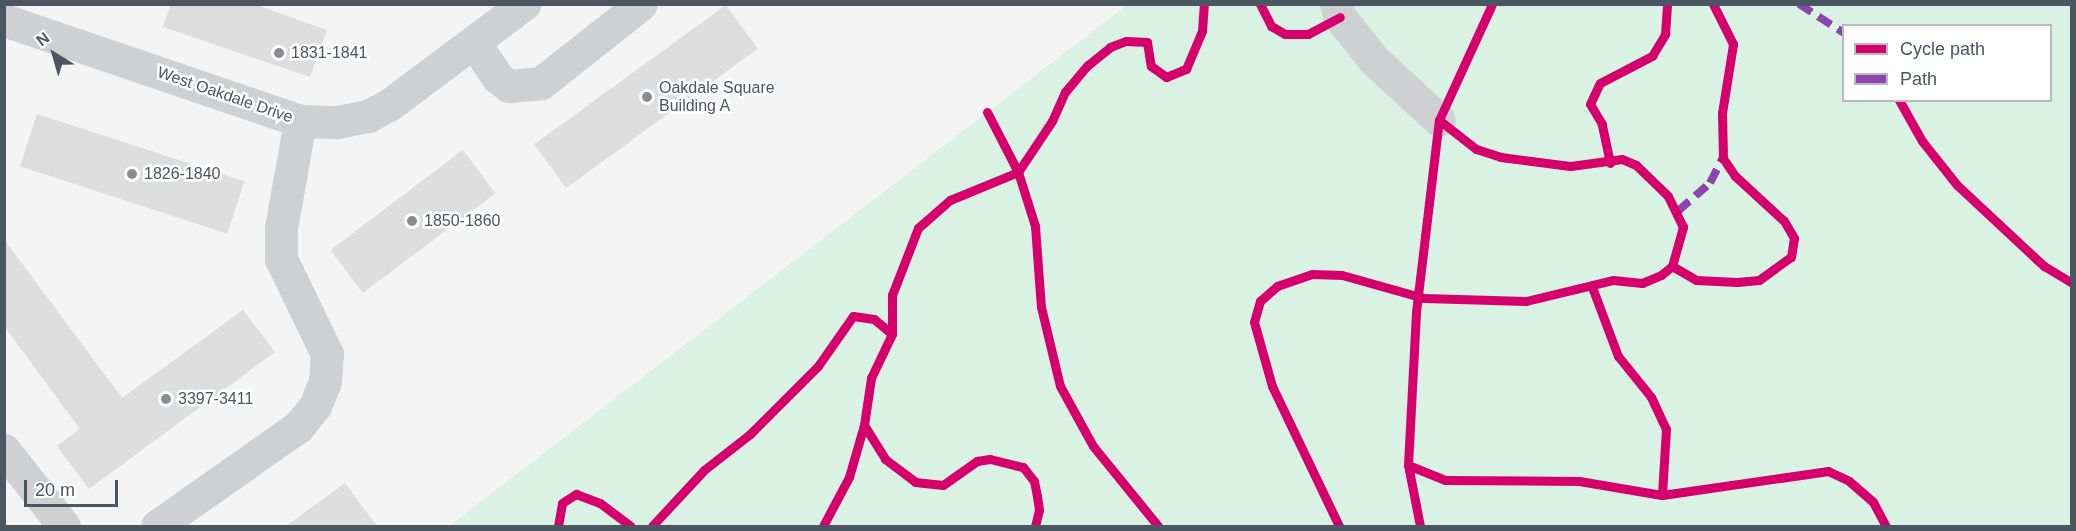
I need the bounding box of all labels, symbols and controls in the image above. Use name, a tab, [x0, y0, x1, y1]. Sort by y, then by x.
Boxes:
north arrow	[24, 24, 84, 84]
legend	[1842, 24, 2052, 102]
text: N	[33, 29, 53, 49]
text: Cycle path	[1900, 39, 1985, 59]
place label: 1831-1841	[291, 43, 368, 63]
marker: 1831-1841	[272, 46, 286, 60]
street label: West Oakdale Drive	[155, 63, 295, 127]
text: Path	[1900, 69, 1937, 89]
place label: Oakdale Square Building A	[659, 78, 775, 116]
marker: Oakdale Square Building A	[640, 90, 654, 104]
place label: 1826-1840	[144, 164, 221, 184]
marker: 1826-1840	[125, 167, 139, 181]
place label: 1850-1860	[424, 211, 501, 231]
marker: 1850-1860	[405, 214, 419, 228]
place label: 3397-3411	[178, 389, 253, 409]
marker: 3397-3411	[159, 392, 173, 406]
scale bar	[27, 468, 122, 506]
text: 20 m	[35, 480, 75, 500]

